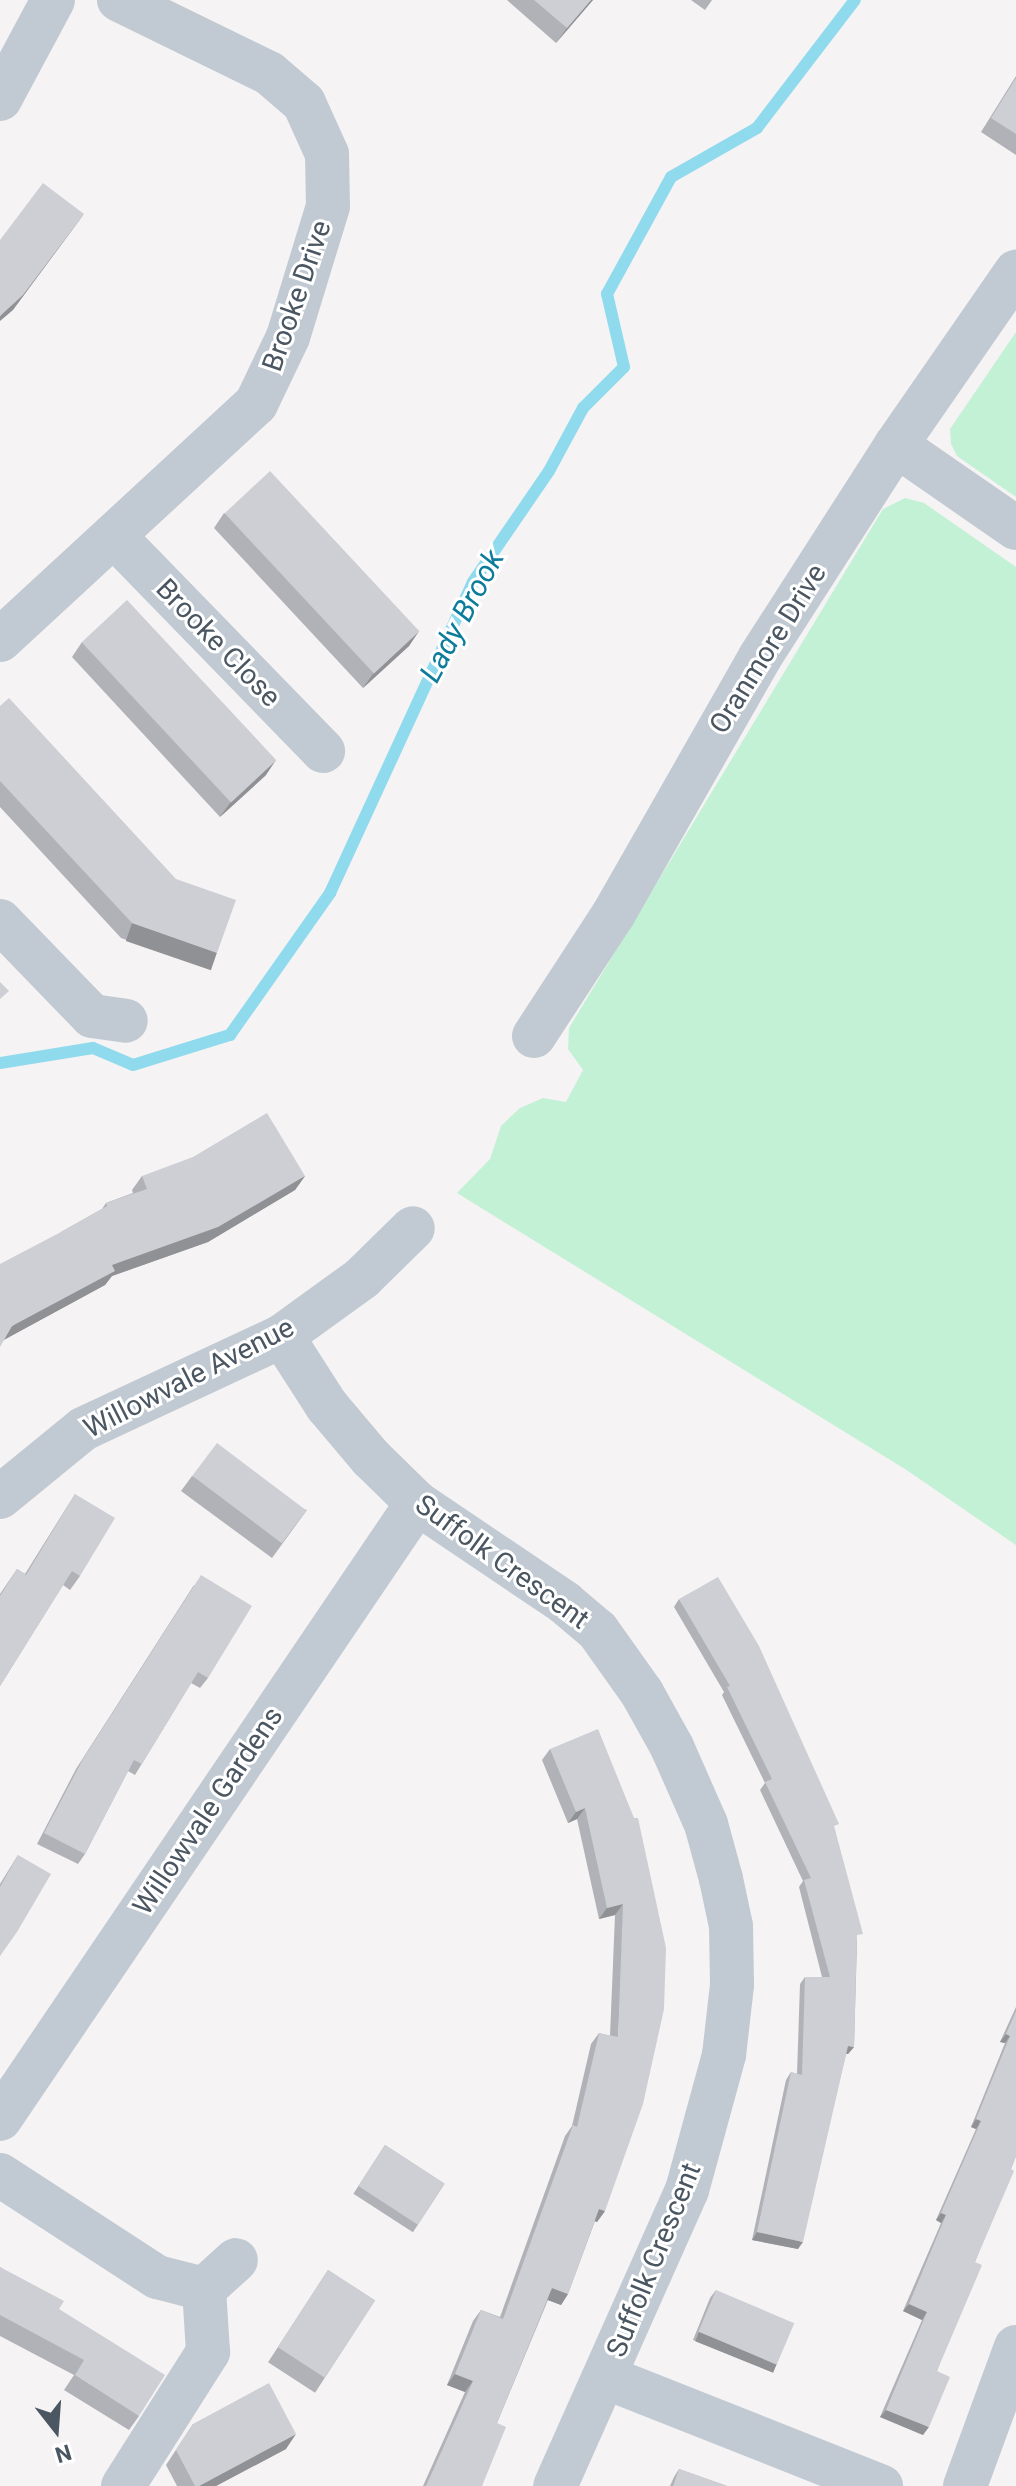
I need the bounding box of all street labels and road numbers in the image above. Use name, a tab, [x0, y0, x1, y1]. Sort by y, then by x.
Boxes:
street label: Brooke Drive	[256, 216, 338, 376]
street label: Oranmore Drive	[703, 558, 833, 740]
street label: Brooke Close	[149, 572, 287, 714]
street label: Willowvale Avenue	[78, 1311, 300, 1445]
street label: Suffolk Crescent	[409, 1488, 595, 1636]
street label: Willowvale Gardens	[126, 1701, 290, 1921]
street label: Suffolk Crescent	[600, 2158, 708, 2362]

